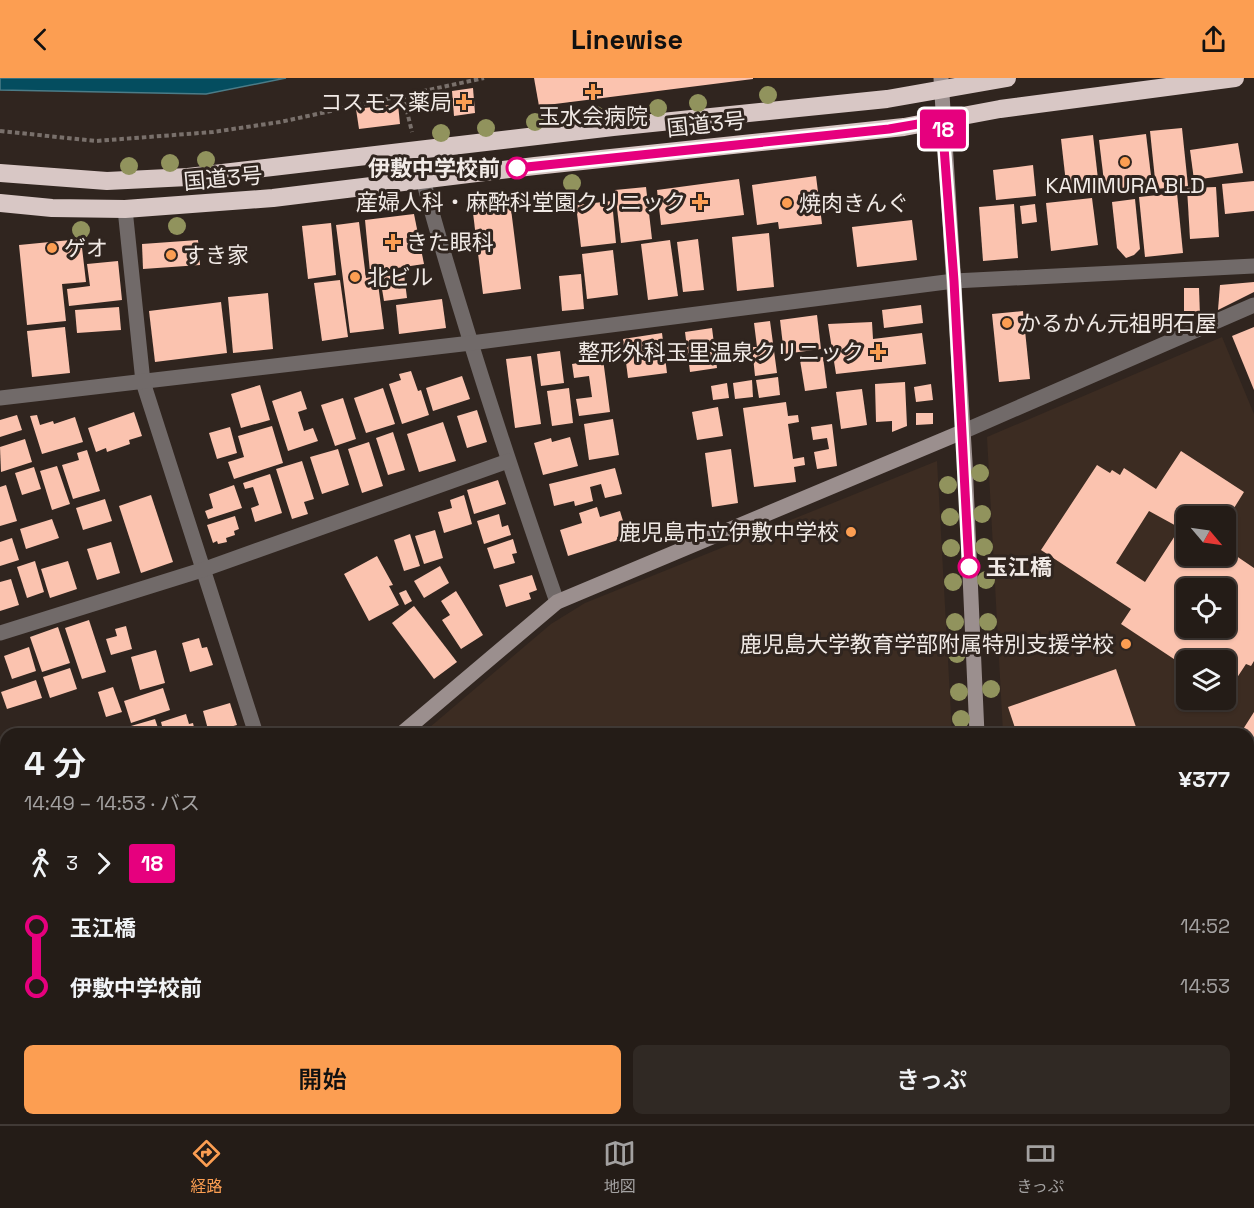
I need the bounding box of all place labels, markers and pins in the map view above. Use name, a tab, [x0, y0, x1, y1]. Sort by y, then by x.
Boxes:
marker: 玉水会病院	[584, 83, 602, 101]
place label: コスモス薬局	[320, 88, 452, 116]
marker: コスモス薬局	[457, 95, 471, 109]
place label: 玉水会病院	[538, 102, 648, 130]
place label: 伊敷中学校前	[368, 154, 500, 182]
marker: KAMIMURA BLD	[1118, 155, 1132, 169]
marker: 伊敷中学校前	[506, 157, 528, 179]
place label: KAMIMURA BLD	[1045, 171, 1205, 199]
place label: 産婦人科・麻酔科堂園クリニック	[356, 188, 686, 216]
place label: 焼肉きんぐ	[799, 189, 909, 217]
marker: 産婦人科・麻酔科堂園クリニック	[691, 193, 709, 211]
marker: 焼肉きんぐ	[780, 196, 794, 210]
place label: きた眼科	[406, 228, 494, 256]
marker: きた眼科	[384, 233, 402, 251]
place label: ゲオ	[64, 234, 108, 262]
marker: ゲオ	[45, 241, 59, 255]
place label: すき家	[183, 241, 249, 269]
marker: すき家	[164, 248, 178, 262]
place label: 北ビル	[367, 263, 433, 291]
marker: 北ビル	[348, 270, 362, 284]
place label: かるかん元祖明石屋	[1019, 309, 1217, 337]
marker: かるかん元祖明石屋	[1000, 316, 1014, 330]
place label: 整形外科玉里温泉クリニック	[578, 338, 864, 366]
marker: 整形外科玉里温泉クリニック	[869, 343, 887, 361]
place label: 鹿児島市立伊敷中学校	[619, 518, 839, 546]
marker: 鹿児島市立伊敷中学校	[844, 525, 858, 539]
place label: 玉江橋	[986, 553, 1052, 581]
marker: 玉江橋	[958, 556, 980, 578]
place label: 鹿児島大学教育学部附属特別支援学校	[740, 630, 1114, 658]
marker: 鹿児島大学教育学部附属特別支援学校	[1119, 637, 1133, 651]

